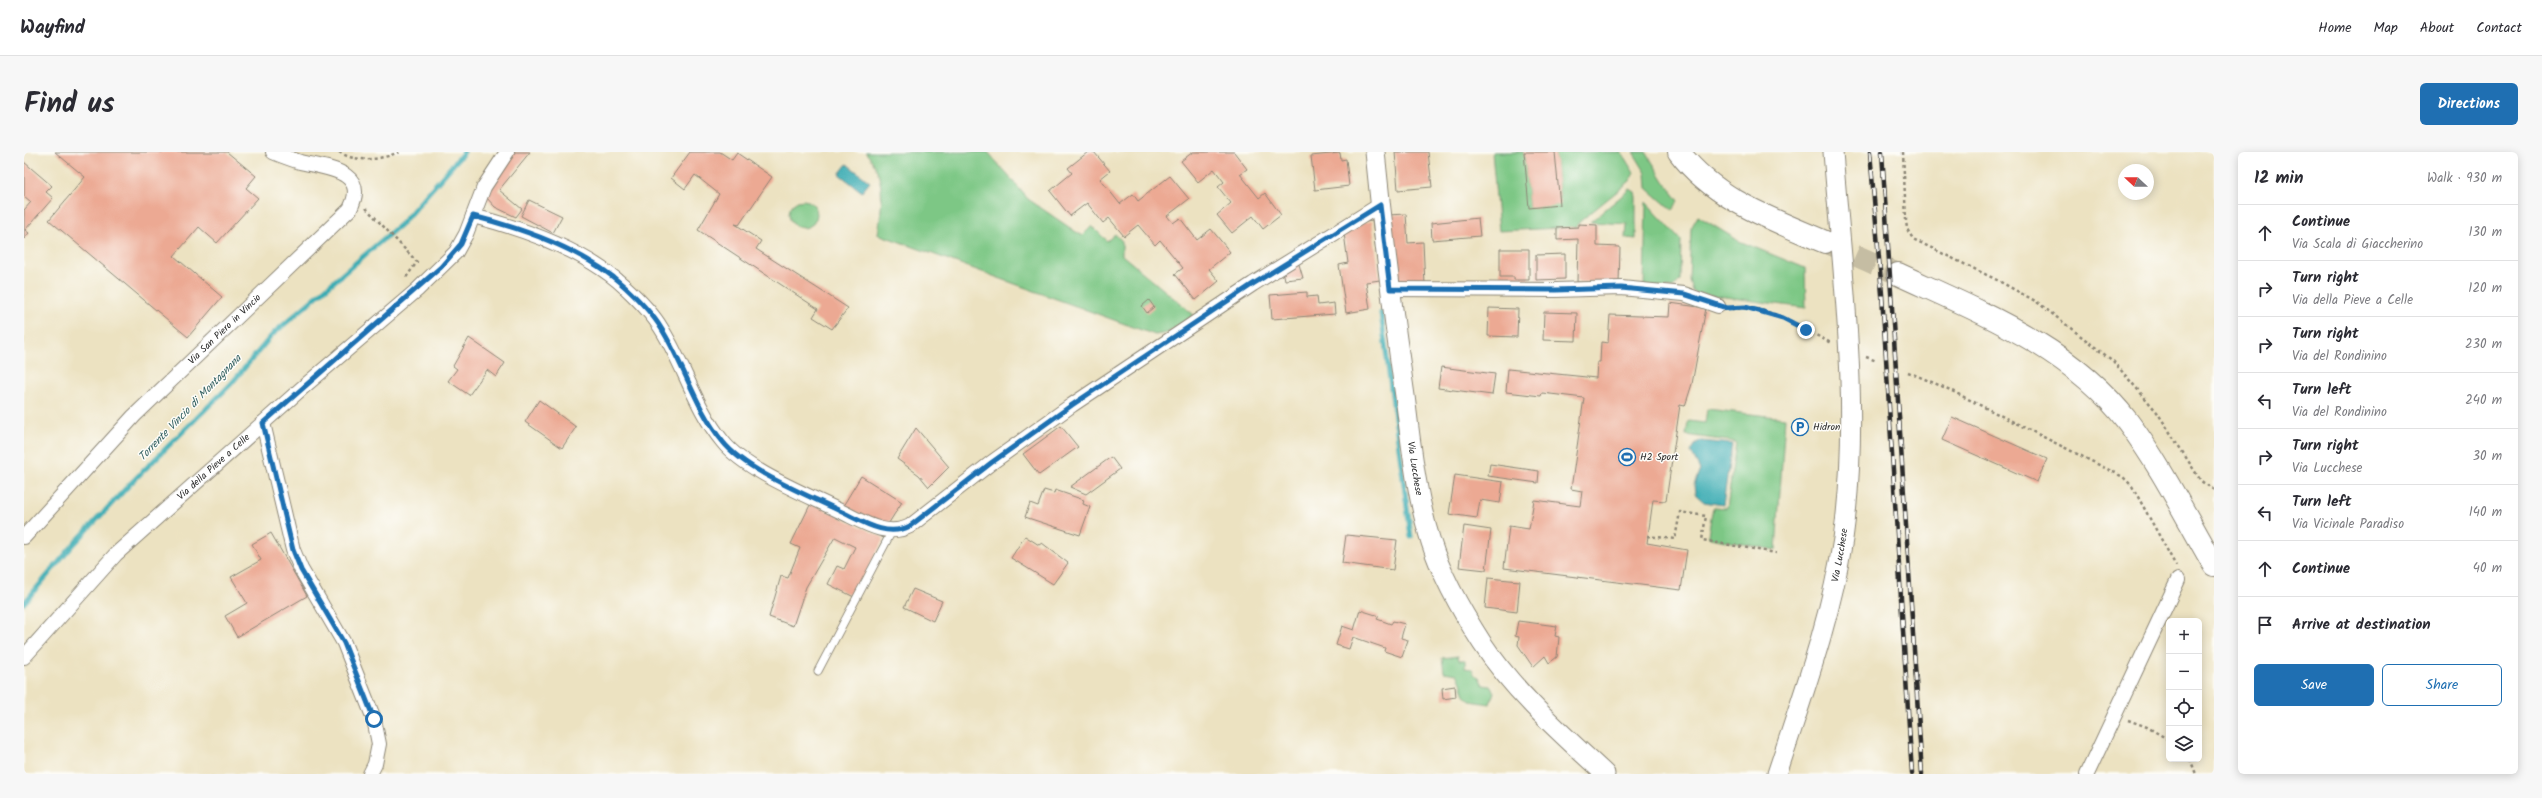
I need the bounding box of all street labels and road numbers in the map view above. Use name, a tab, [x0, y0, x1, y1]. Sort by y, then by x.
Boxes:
street label: Via San Piero in Vincio	[184, 290, 265, 368]
street label: Via della Pieve a Celle	[174, 430, 254, 504]
street label: Via Lucchese	[1403, 441, 1427, 497]
street label: Via Lucchese	[1827, 527, 1852, 583]

